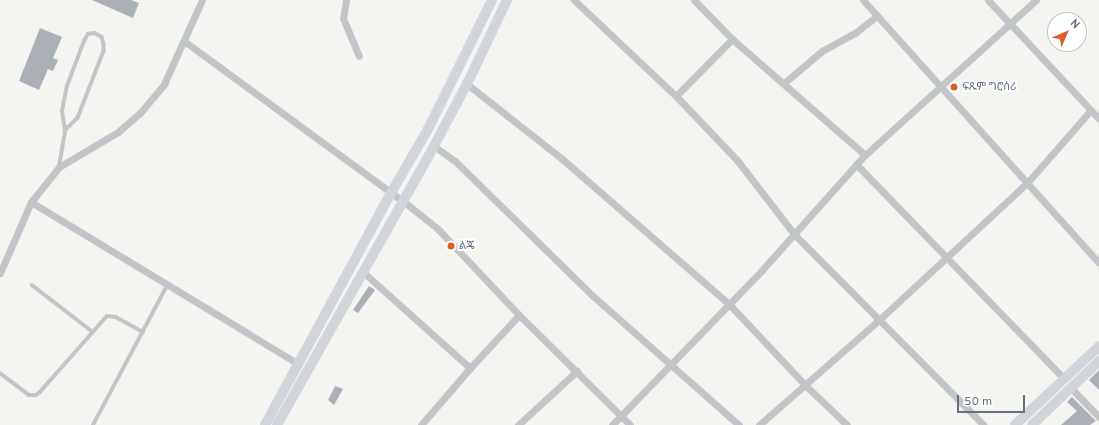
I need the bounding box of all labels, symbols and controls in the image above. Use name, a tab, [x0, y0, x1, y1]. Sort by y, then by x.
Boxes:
north arrow	[1047, 12, 1087, 52]
text: N	[1067, 16, 1083, 32]
place label: ፍጹም ግሮሰሪ	[962, 80, 1016, 94]
marker: ፍጹም ግሮሰሪ	[949, 82, 959, 92]
place label: ልጄ	[459, 239, 475, 253]
marker: ልጄ	[446, 241, 456, 251]
scale bar	[959, 387, 1027, 413]
text: 50 m	[964, 394, 992, 410]

